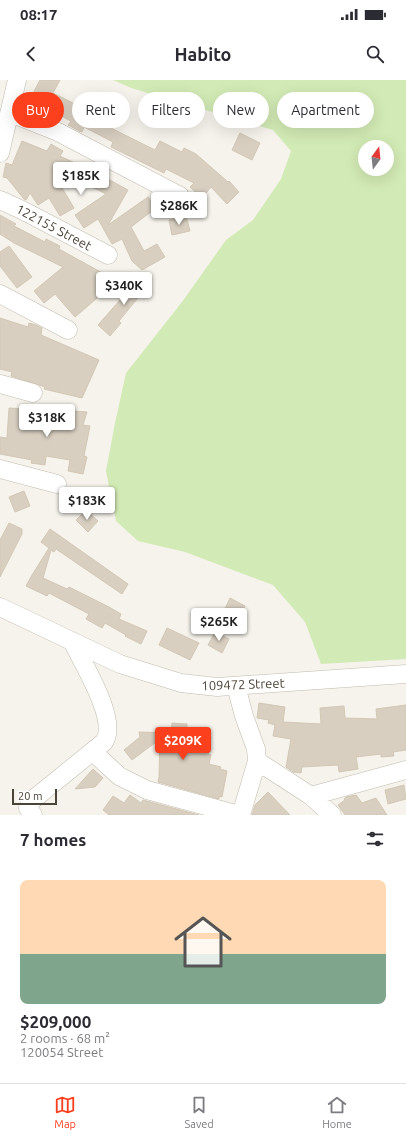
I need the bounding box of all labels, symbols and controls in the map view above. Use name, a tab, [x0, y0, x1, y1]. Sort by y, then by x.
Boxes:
text: 08:17	[20, 6, 58, 23]
icon: back	[20, 43, 42, 65]
icon: search	[364, 43, 386, 65]
text: Habito	[175, 44, 231, 64]
chip: Buy	[12, 92, 64, 128]
chip: Rent	[72, 92, 130, 128]
chip: Filters	[138, 92, 205, 128]
chip: New	[213, 92, 269, 128]
chip: Apartment	[277, 92, 374, 128]
north arrow	[358, 140, 394, 176]
map controls	[358, 140, 394, 176]
pin: $185K	[53, 162, 109, 196]
text: $185K	[62, 168, 100, 182]
pin: $286K	[151, 192, 207, 226]
text: $286K	[160, 198, 198, 212]
street label: 122155 Street	[14, 201, 94, 253]
pin: $340K	[96, 272, 152, 306]
text: $340K	[105, 278, 143, 292]
pin: $318K	[19, 404, 75, 438]
text: $318K	[28, 410, 66, 424]
pin: $183K	[59, 487, 115, 521]
text: $183K	[68, 493, 106, 507]
pin: $265K	[191, 608, 247, 642]
text: $265K	[200, 614, 238, 628]
street label: 109472 Street	[201, 676, 285, 692]
pin: $209K	[155, 727, 211, 761]
text: $209K	[164, 733, 202, 747]
scale bar	[12, 787, 57, 806]
text: 20 m	[18, 790, 42, 802]
icon: filters	[364, 828, 386, 850]
text: 7 homes	[20, 830, 86, 849]
icon: home	[167, 906, 239, 978]
text: $209,000	[20, 1012, 91, 1031]
text: 2 rooms · 68 m²	[20, 1031, 110, 1045]
text: 120054 Street	[20, 1045, 103, 1059]
tab: Map	[54, 1094, 76, 1130]
tab: Saved	[185, 1094, 214, 1130]
tab: Home	[322, 1094, 352, 1130]

